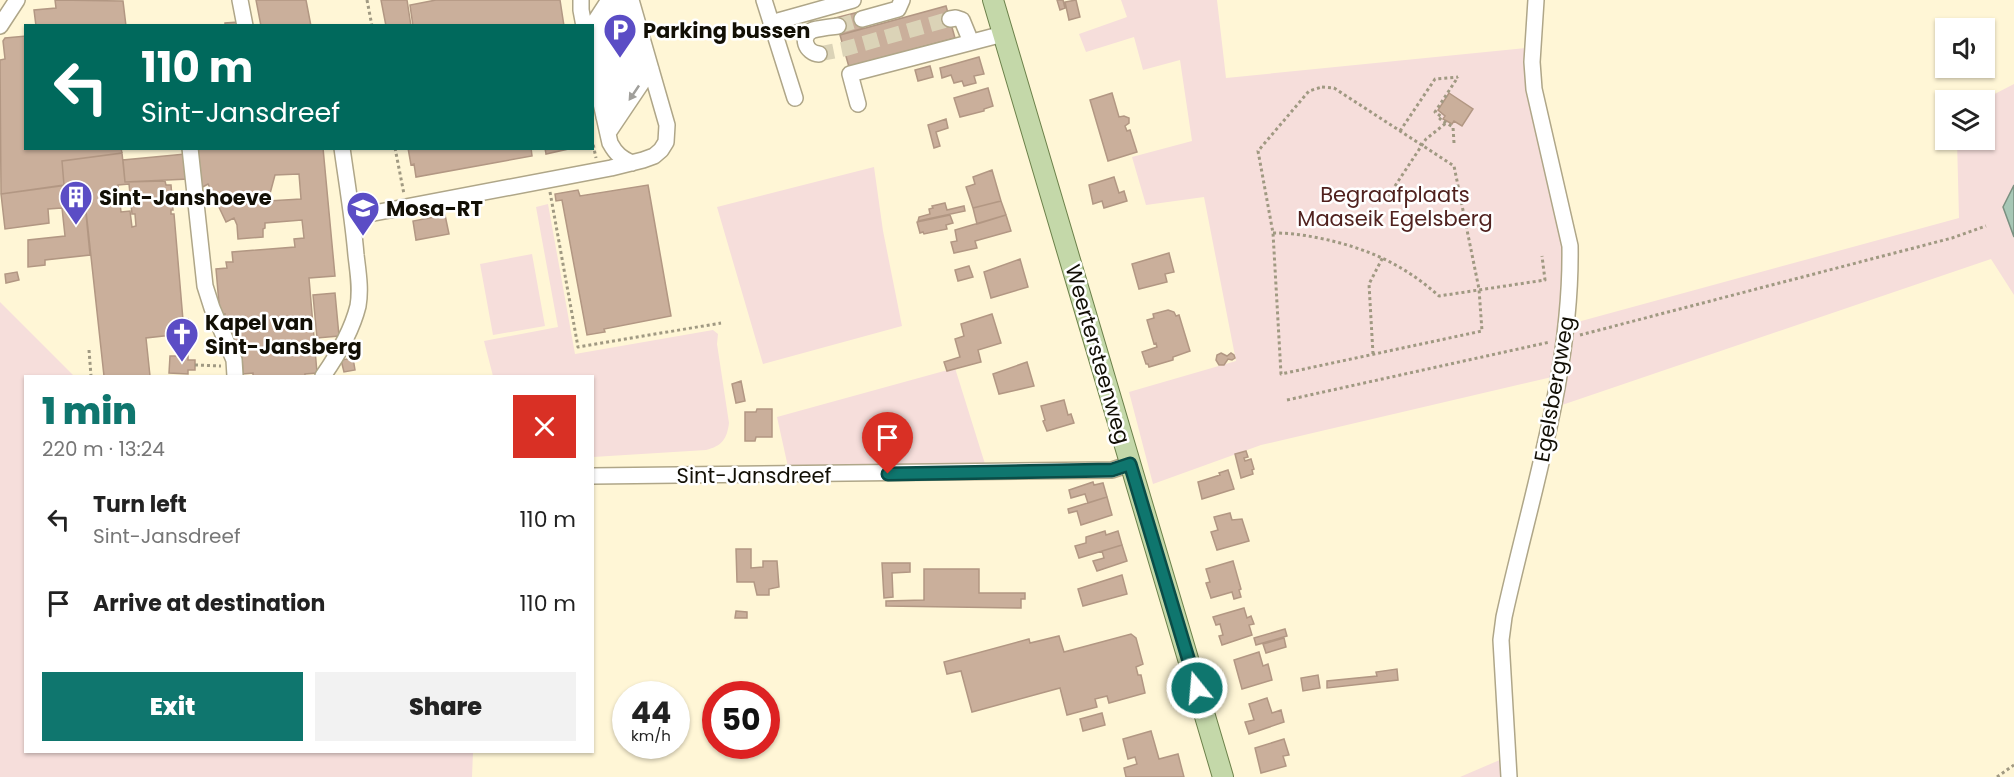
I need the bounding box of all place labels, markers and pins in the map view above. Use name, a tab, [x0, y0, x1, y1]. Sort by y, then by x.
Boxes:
parking icon: Parking bussen	[602, 12, 638, 59]
place label: Parking bussen	[643, 16, 810, 45]
building icon: Sint-Janshoeve	[58, 179, 94, 226]
place label: Sint-Janshoeve	[99, 183, 272, 212]
school or university icon: Mosa-RT	[345, 190, 381, 237]
place label: Mosa-RT	[386, 194, 483, 223]
place label: Kapel van Sint-Jansberg	[205, 308, 362, 361]
church icon: Kapel van Sint-Jansberg	[164, 316, 200, 363]
pin	[862, 412, 913, 474]

